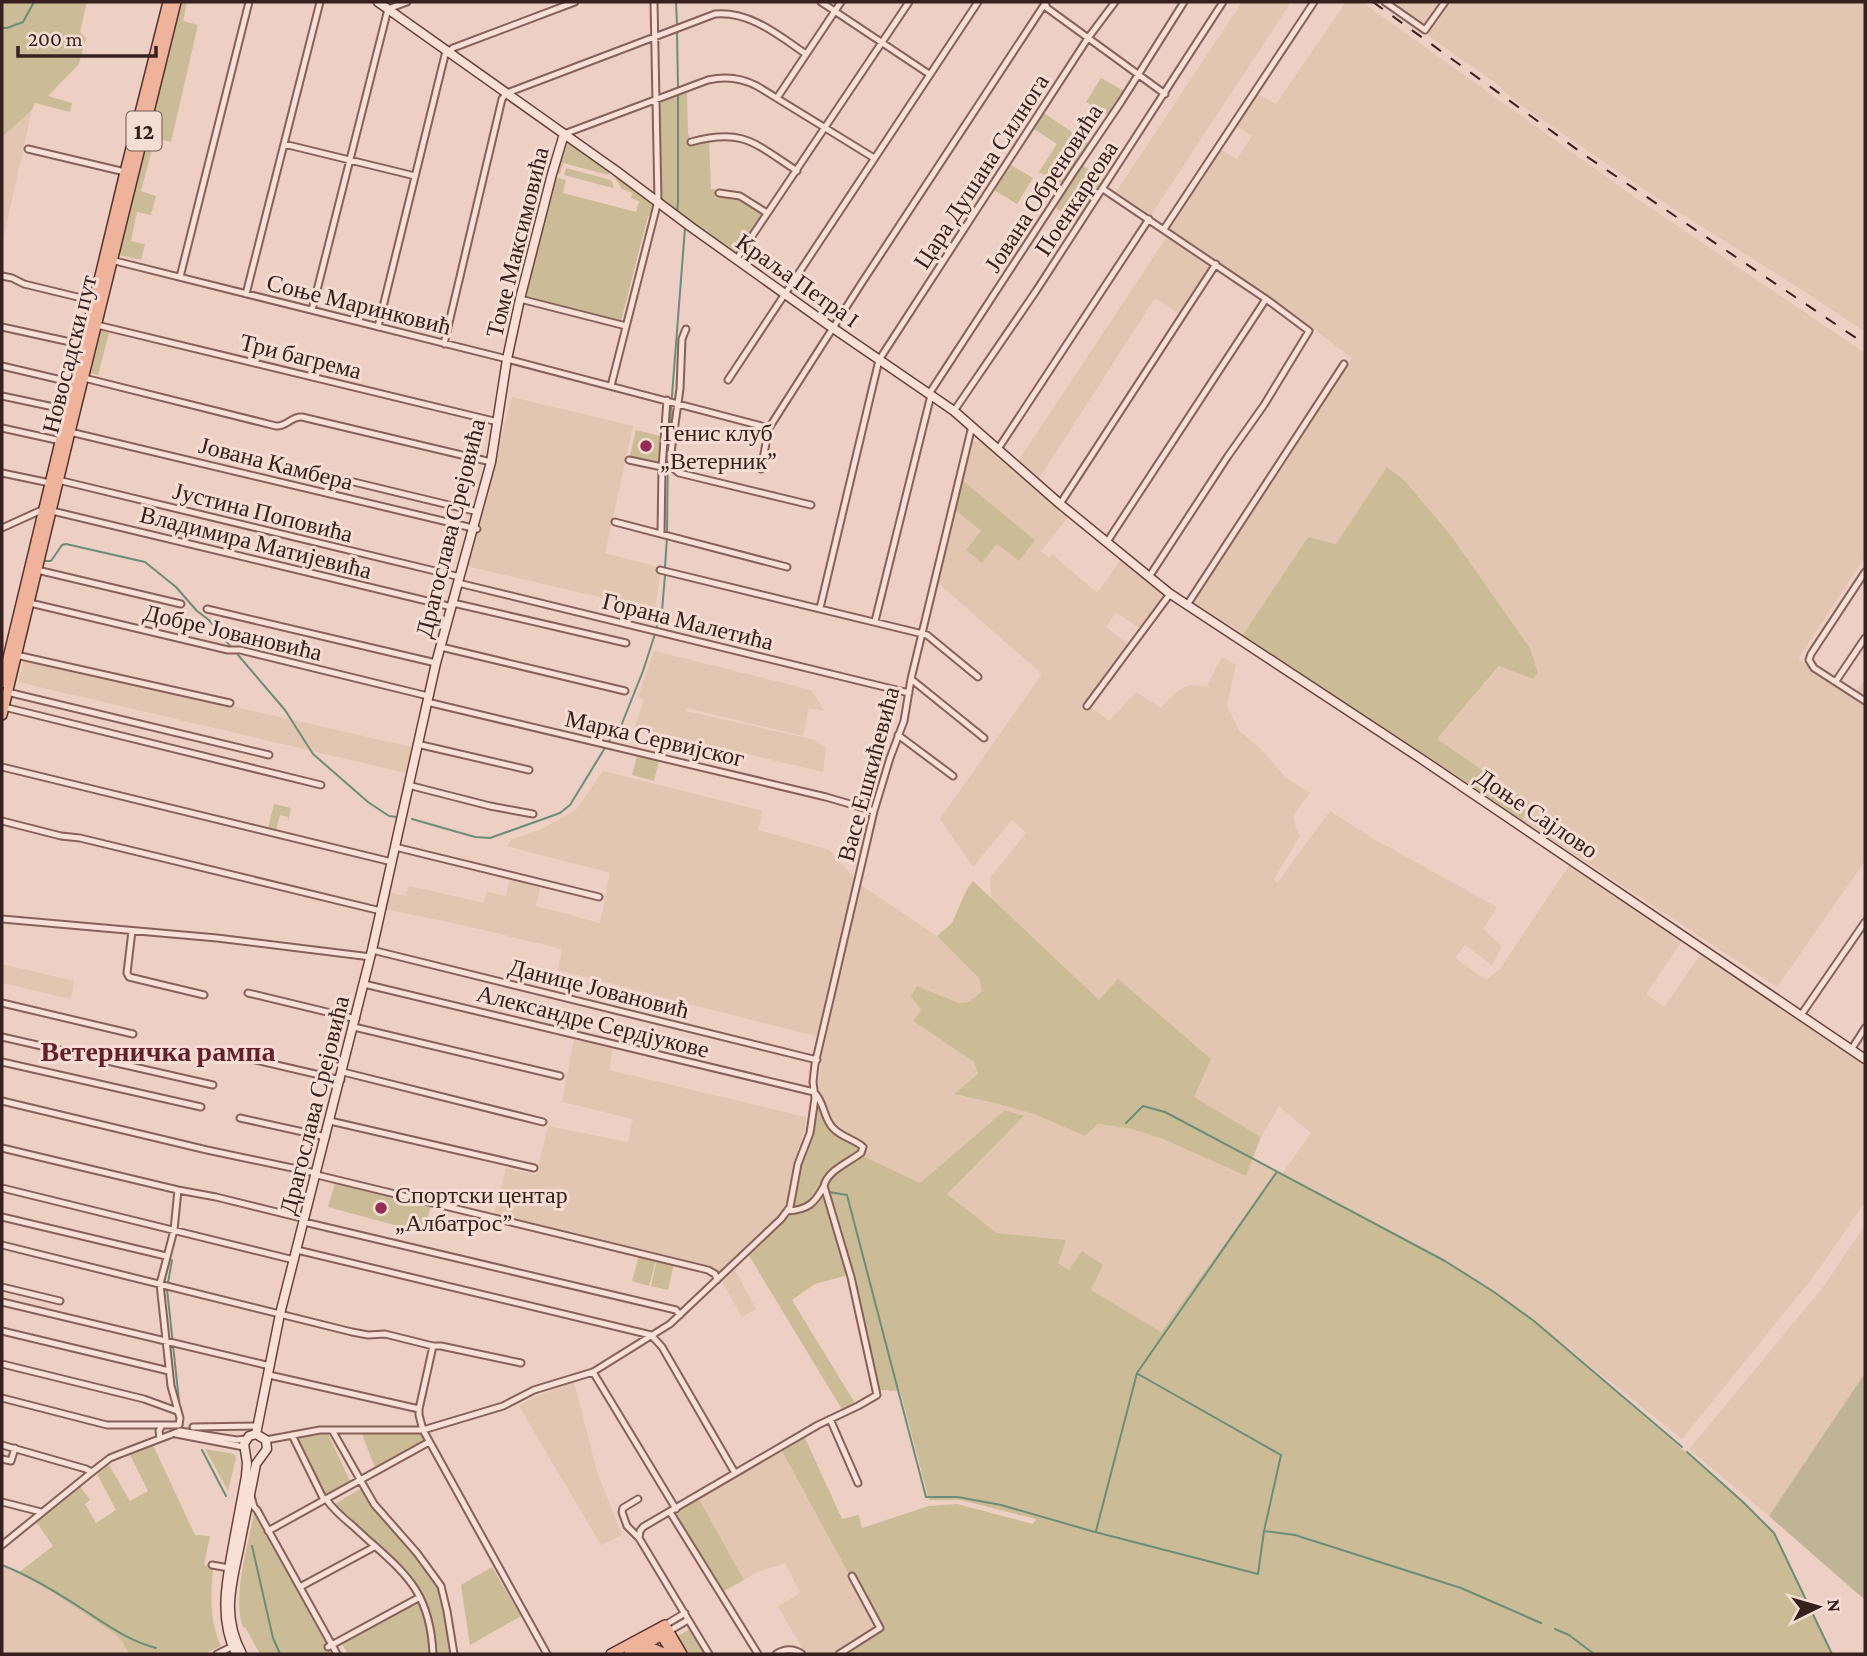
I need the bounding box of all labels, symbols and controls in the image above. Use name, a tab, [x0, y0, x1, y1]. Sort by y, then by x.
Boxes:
scale bar	[18, 14, 156, 58]
text: 200 m	[28, 27, 83, 51]
street label: Цара Душана Силнога	[908, 68, 1054, 273]
street label: Јована Обреновића	[979, 99, 1108, 277]
road number: 12	[127, 112, 162, 150]
street label: Поенкареова	[1029, 135, 1123, 260]
street label: Томе Максимовића	[480, 144, 554, 340]
street label: Краља Петра I	[731, 228, 865, 332]
street label: Соње Маринковић	[264, 268, 454, 340]
street label: Новосадски пут	[36, 272, 102, 436]
street label: Три багрема	[238, 328, 365, 384]
street label: Драгослава Срејовића	[410, 415, 490, 640]
place label: Тенис клуб „Ветерник”	[660, 419, 777, 474]
street label: Јована Камбера	[196, 431, 356, 495]
marker: Тенис клуб „Ветерник”	[638, 438, 654, 454]
street label: Јустина Поповића	[170, 477, 356, 547]
street label: Владимира Матијевића	[137, 500, 375, 584]
street label: Горана Малетића	[600, 587, 777, 655]
street label: Добре Јовановића	[141, 598, 325, 666]
street label: Васе Ешкићевића	[832, 683, 904, 864]
street label: Марка Сервијског	[563, 704, 747, 772]
street label: Доње Сајлово	[1471, 762, 1603, 864]
street label: Данице Јовановић	[506, 953, 692, 1023]
street label: Александре Сердјукове	[474, 979, 712, 1063]
street label: Драгослава Срејовића	[274, 992, 354, 1217]
district label: Ветерничка рампа	[41, 1036, 275, 1067]
place label: Спортски центар „Албатрос”	[395, 1181, 568, 1236]
marker: Спортски центар „Албатрос”	[373, 1200, 389, 1216]
north arrow	[1783, 1572, 1853, 1642]
text: N	[1823, 1598, 1845, 1613]

